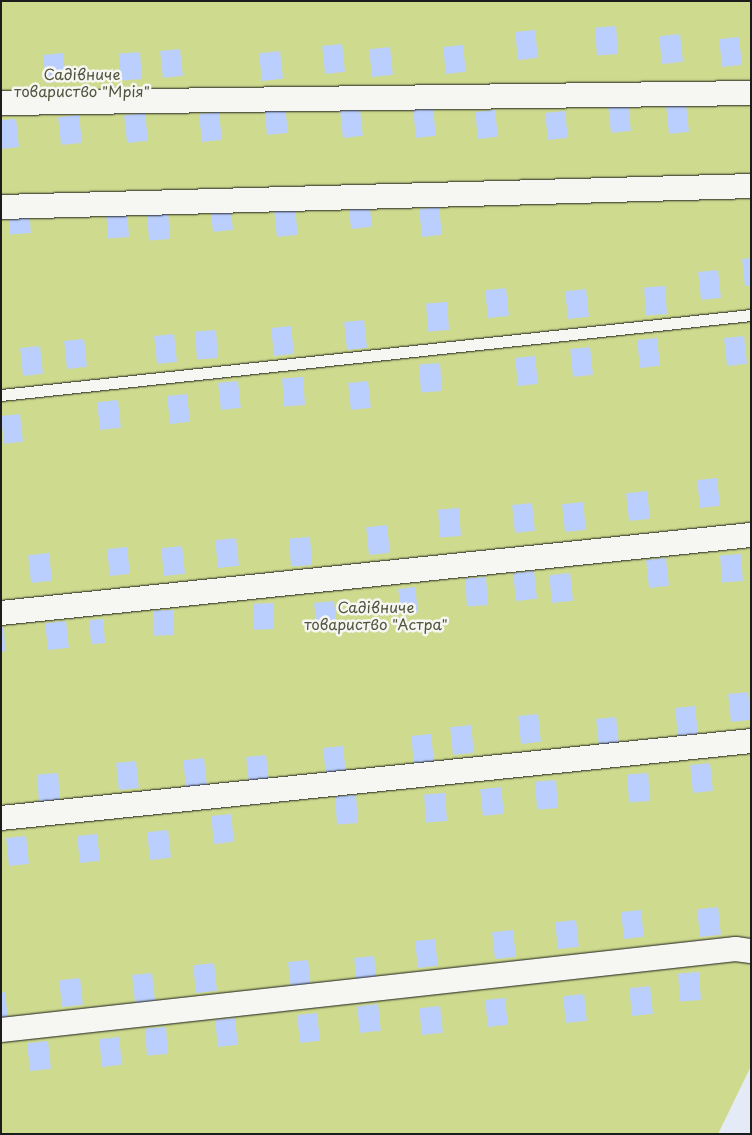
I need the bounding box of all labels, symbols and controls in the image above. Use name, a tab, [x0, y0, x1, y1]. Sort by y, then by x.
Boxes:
park label: Садівниче товариство "Мрія"	[14, 64, 150, 99]
park label: Садівниче товариство "Астра"	[304, 597, 448, 632]

